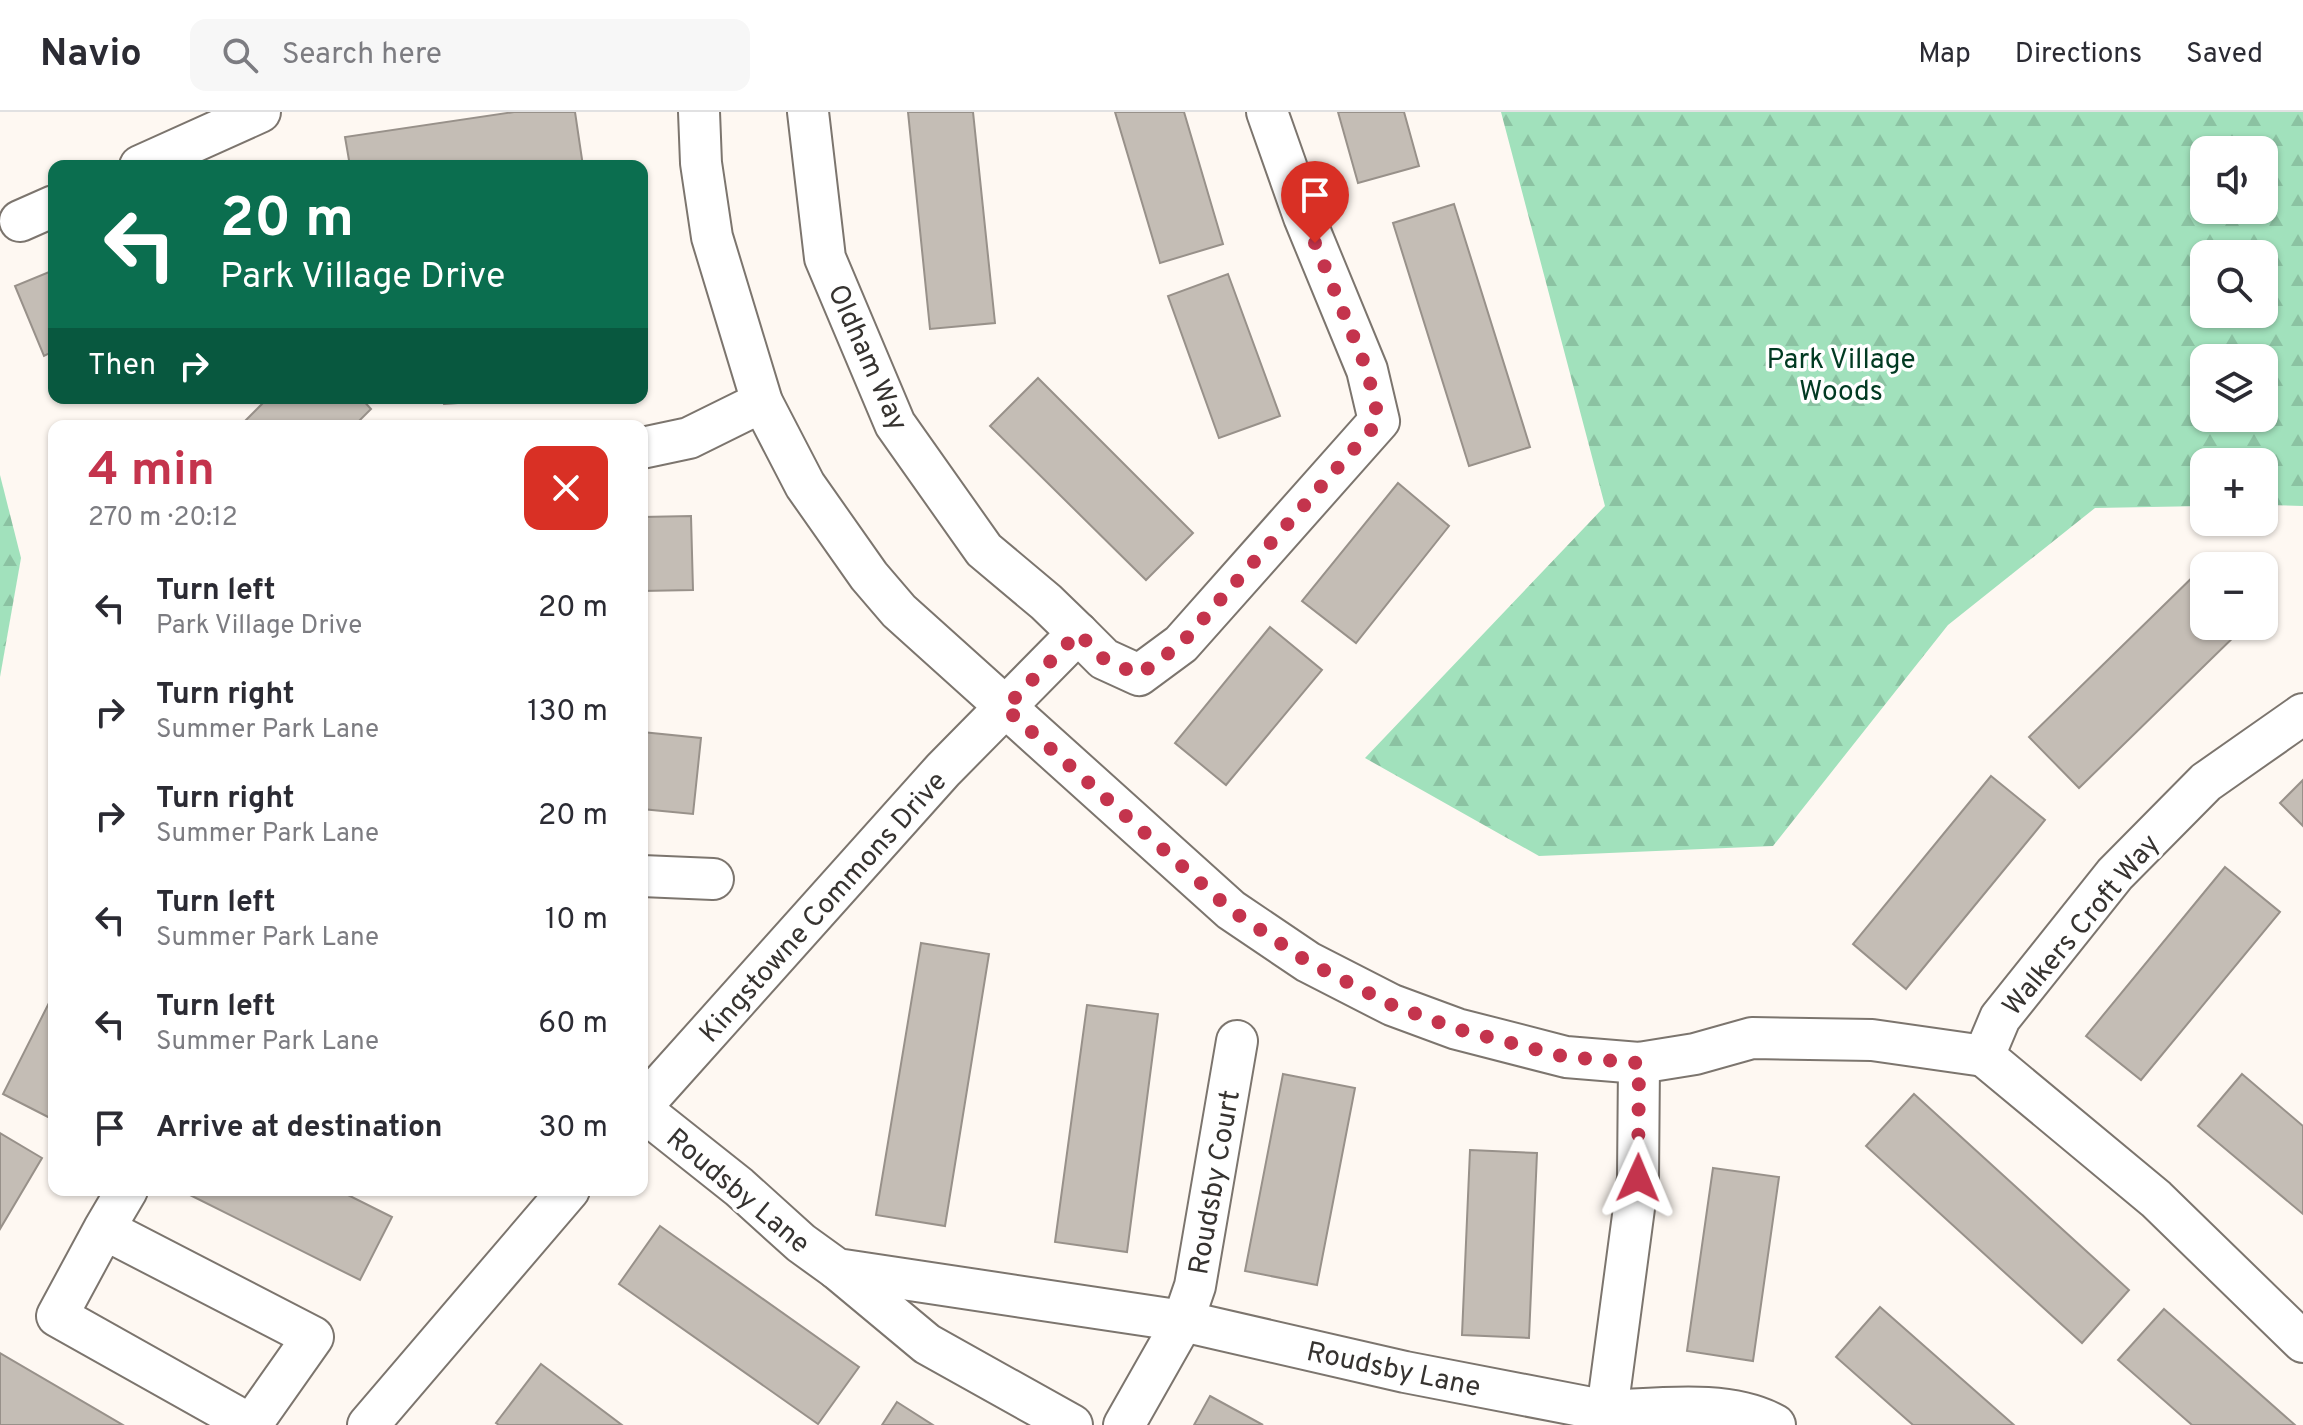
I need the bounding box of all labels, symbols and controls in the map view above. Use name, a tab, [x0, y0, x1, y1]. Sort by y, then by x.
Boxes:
search box	[190, 19, 750, 91]
text: Navio	[40, 31, 142, 80]
icon: search	[218, 33, 262, 77]
text: Search here	[282, 37, 442, 74]
text: Map	[1918, 37, 1971, 73]
text: Directions	[2015, 37, 2142, 73]
text: Saved	[2186, 37, 2263, 73]
map controls	[2190, 136, 2278, 640]
button: sound	[2190, 136, 2278, 224]
pin	[1281, 161, 1349, 243]
icon: arrive	[1293, 173, 1337, 217]
text: 20 m	[220, 186, 354, 256]
icon: left	[88, 192, 192, 296]
button: search	[2190, 240, 2278, 328]
text: Park Village Drive	[220, 255, 505, 301]
street label: Oldham Way	[818, 279, 915, 437]
park label: Park Village Woods	[1766, 343, 1916, 411]
icon: right	[172, 344, 216, 388]
button: layers	[2190, 344, 2278, 432]
text: Then	[88, 348, 156, 385]
text: 4 min	[88, 442, 215, 502]
button: close	[524, 446, 608, 530]
button: +	[2190, 448, 2278, 536]
text: 270 m · 20:12	[88, 502, 238, 535]
button: −	[2190, 552, 2278, 640]
text: Turn left	[156, 573, 276, 610]
icon: left	[88, 586, 132, 630]
text: 20 m	[538, 590, 608, 627]
text: Park Village Drive	[156, 610, 362, 643]
text: Turn right	[156, 677, 294, 714]
icon: right	[88, 690, 132, 734]
text: 130 m	[527, 694, 608, 731]
text: Summer Park Lane	[156, 714, 379, 747]
street label: Kingstowne Commons Drive	[693, 765, 956, 1051]
text: Turn right	[156, 781, 294, 818]
icon: right	[88, 794, 132, 838]
text: 20 m	[538, 798, 608, 835]
text: Summer Park Lane	[156, 818, 379, 851]
street label: Walkers Croft Way	[1996, 828, 2169, 1024]
text: Turn left	[156, 885, 276, 922]
icon: left	[88, 898, 132, 942]
text: 10 m	[545, 902, 608, 939]
text: Summer Park Lane	[156, 922, 379, 955]
text: Turn left	[156, 989, 276, 1026]
icon: left	[88, 1002, 132, 1046]
text: 60 m	[538, 1006, 608, 1043]
text: Summer Park Lane	[156, 1026, 379, 1059]
street label: Roudsby Court	[1182, 1087, 1250, 1278]
icon: arrive	[88, 1106, 132, 1150]
text: Arrive at destination	[156, 1110, 442, 1147]
text: 30 m	[539, 1110, 608, 1147]
street label: Roudsby Lane	[658, 1122, 816, 1263]
position arrow	[1596, 1136, 1680, 1220]
street label: Roudsby Lane	[1303, 1335, 1484, 1407]

